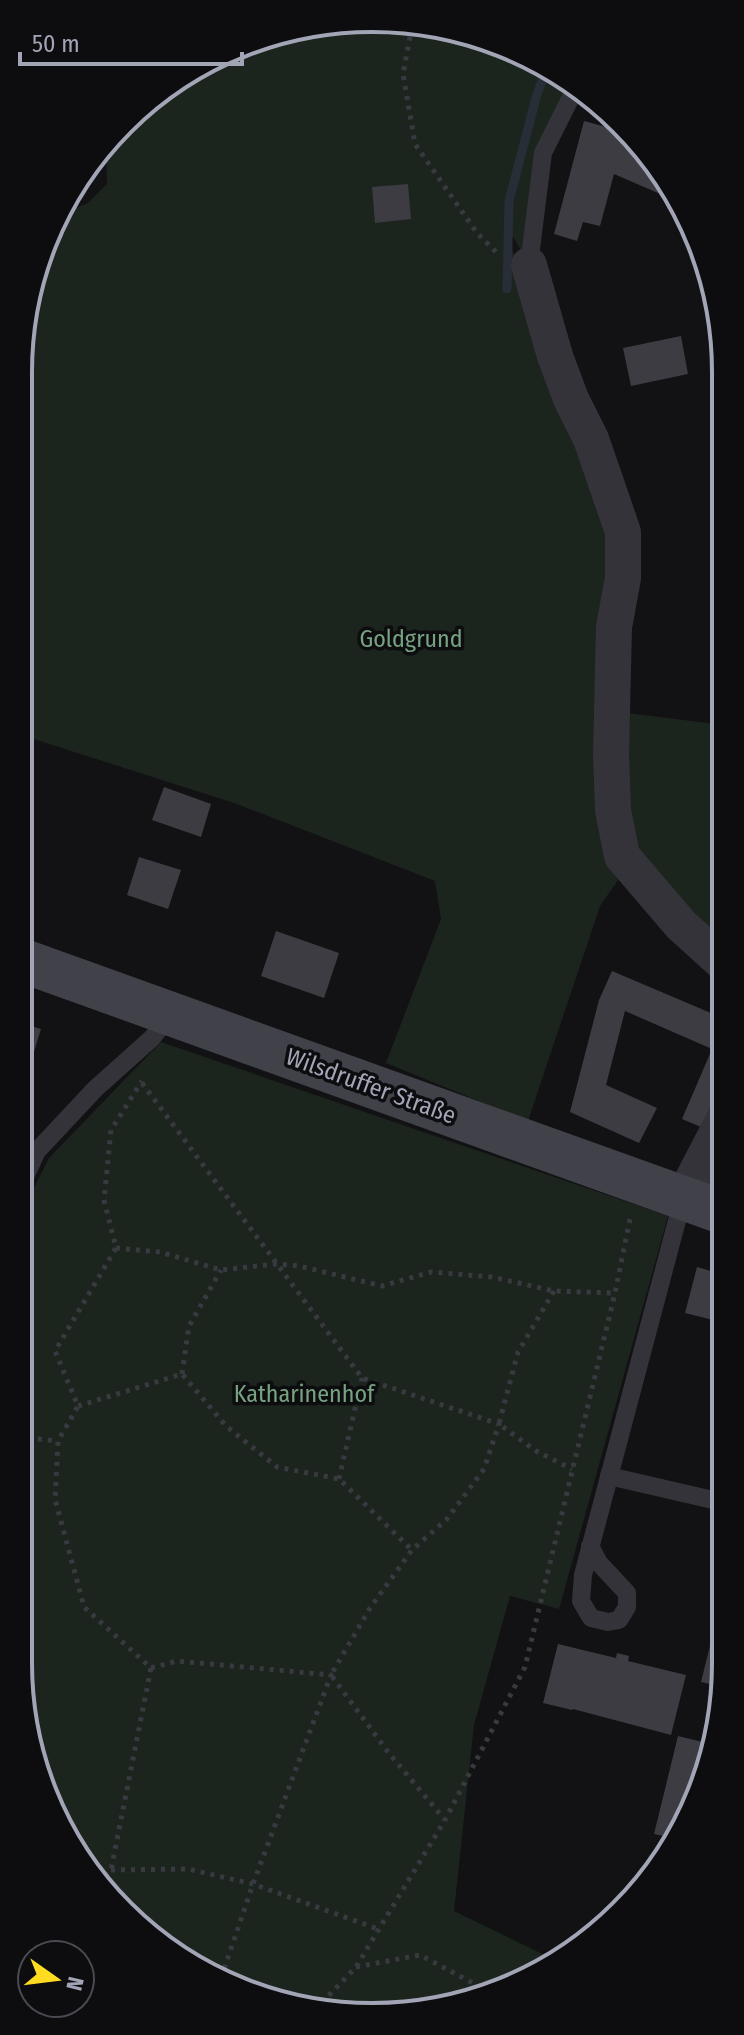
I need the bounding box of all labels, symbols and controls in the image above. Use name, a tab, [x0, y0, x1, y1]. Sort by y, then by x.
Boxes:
scale bar	[20, 16, 242, 66]
text: 50 m	[32, 30, 80, 58]
park label: Goldgrund	[359, 625, 463, 653]
street label: Wilsdruffer Straße	[282, 1042, 460, 1130]
park label: Katharinenhof	[234, 1380, 376, 1408]
north arrow	[16, 1939, 96, 2019]
text: N	[60, 1974, 90, 1993]

